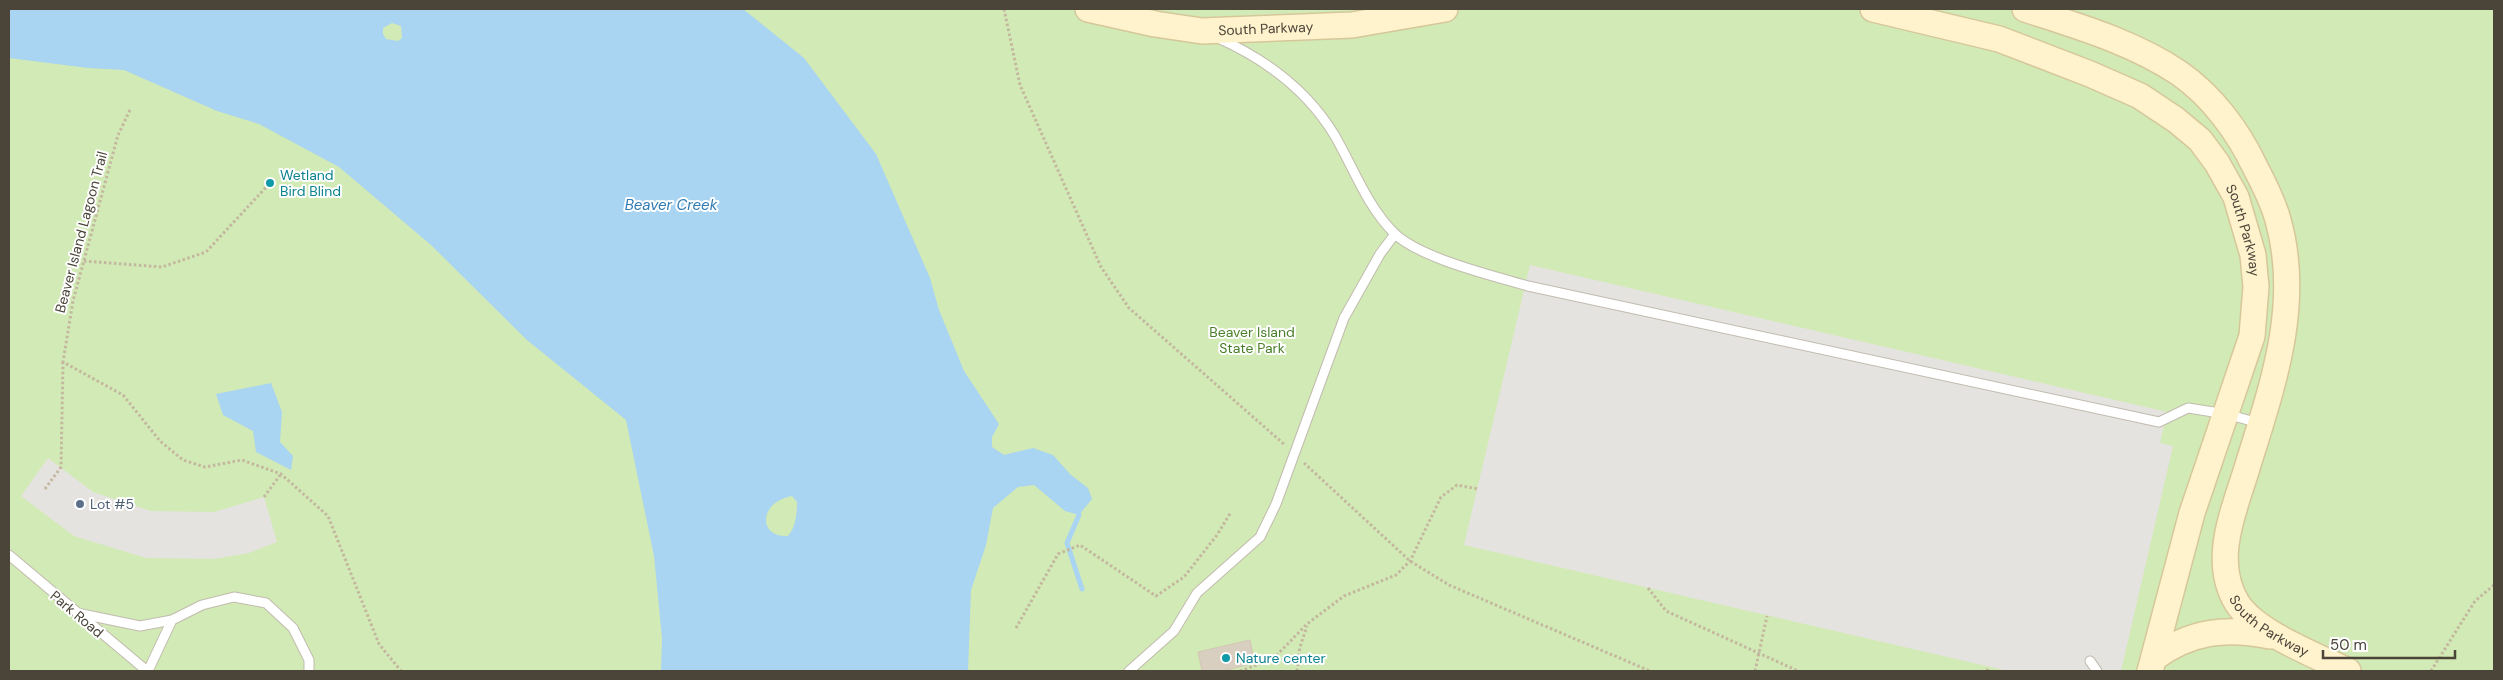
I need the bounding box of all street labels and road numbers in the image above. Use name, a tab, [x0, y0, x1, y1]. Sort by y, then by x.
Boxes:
street label: South Parkway	[1218, 18, 1314, 39]
street label: Beaver Island Lagoon Trail	[51, 149, 111, 315]
street label: South Parkway	[2222, 181, 2264, 277]
street label: Park Road	[47, 587, 107, 641]
street label: South Parkway	[2225, 592, 2312, 661]

